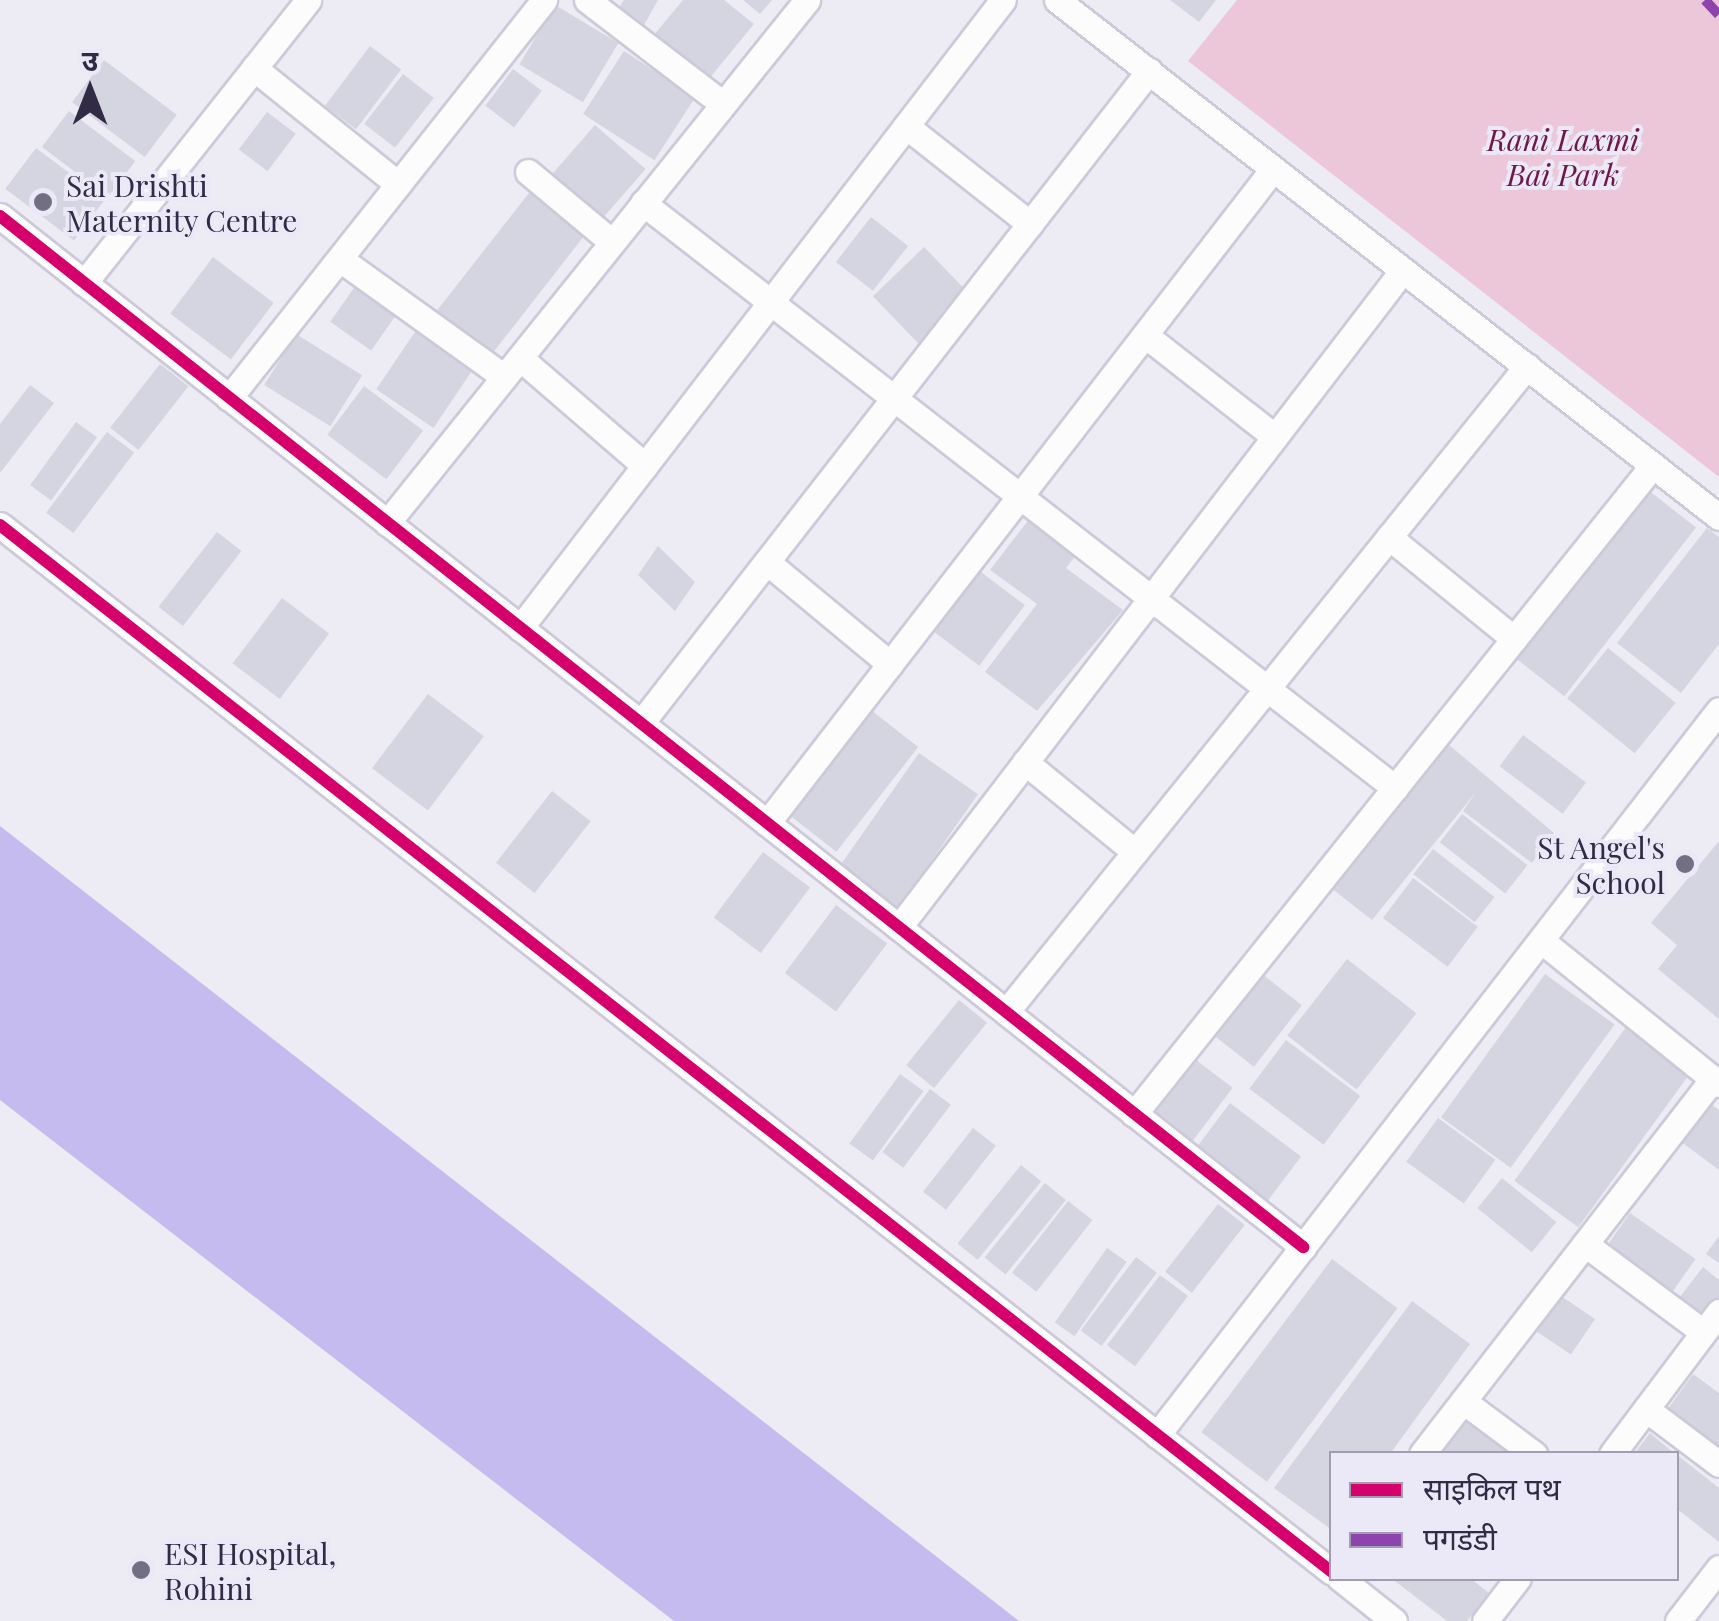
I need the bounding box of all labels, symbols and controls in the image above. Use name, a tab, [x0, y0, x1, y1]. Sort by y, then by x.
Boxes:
north arrow	[40, 40, 140, 140]
text: उ	[82, 41, 98, 78]
park label: Rani Laxmi Bai Park	[1487, 121, 1639, 192]
place label: Sai Drishti Maternity Centre	[66, 167, 298, 238]
marker: Sai Drishti Maternity Centre	[30, 189, 56, 215]
place label: St Angel's School	[1536, 829, 1665, 900]
marker: St Angel's School	[1674, 853, 1696, 875]
legend	[1329, 1451, 1679, 1581]
text: साइकिल पथ	[1423, 1468, 1561, 1508]
text: पगडंडी	[1423, 1518, 1497, 1558]
place label: ESI Hospital, Rohini	[164, 1535, 336, 1606]
marker: ESI Hospital, Rohini	[128, 1557, 154, 1583]

